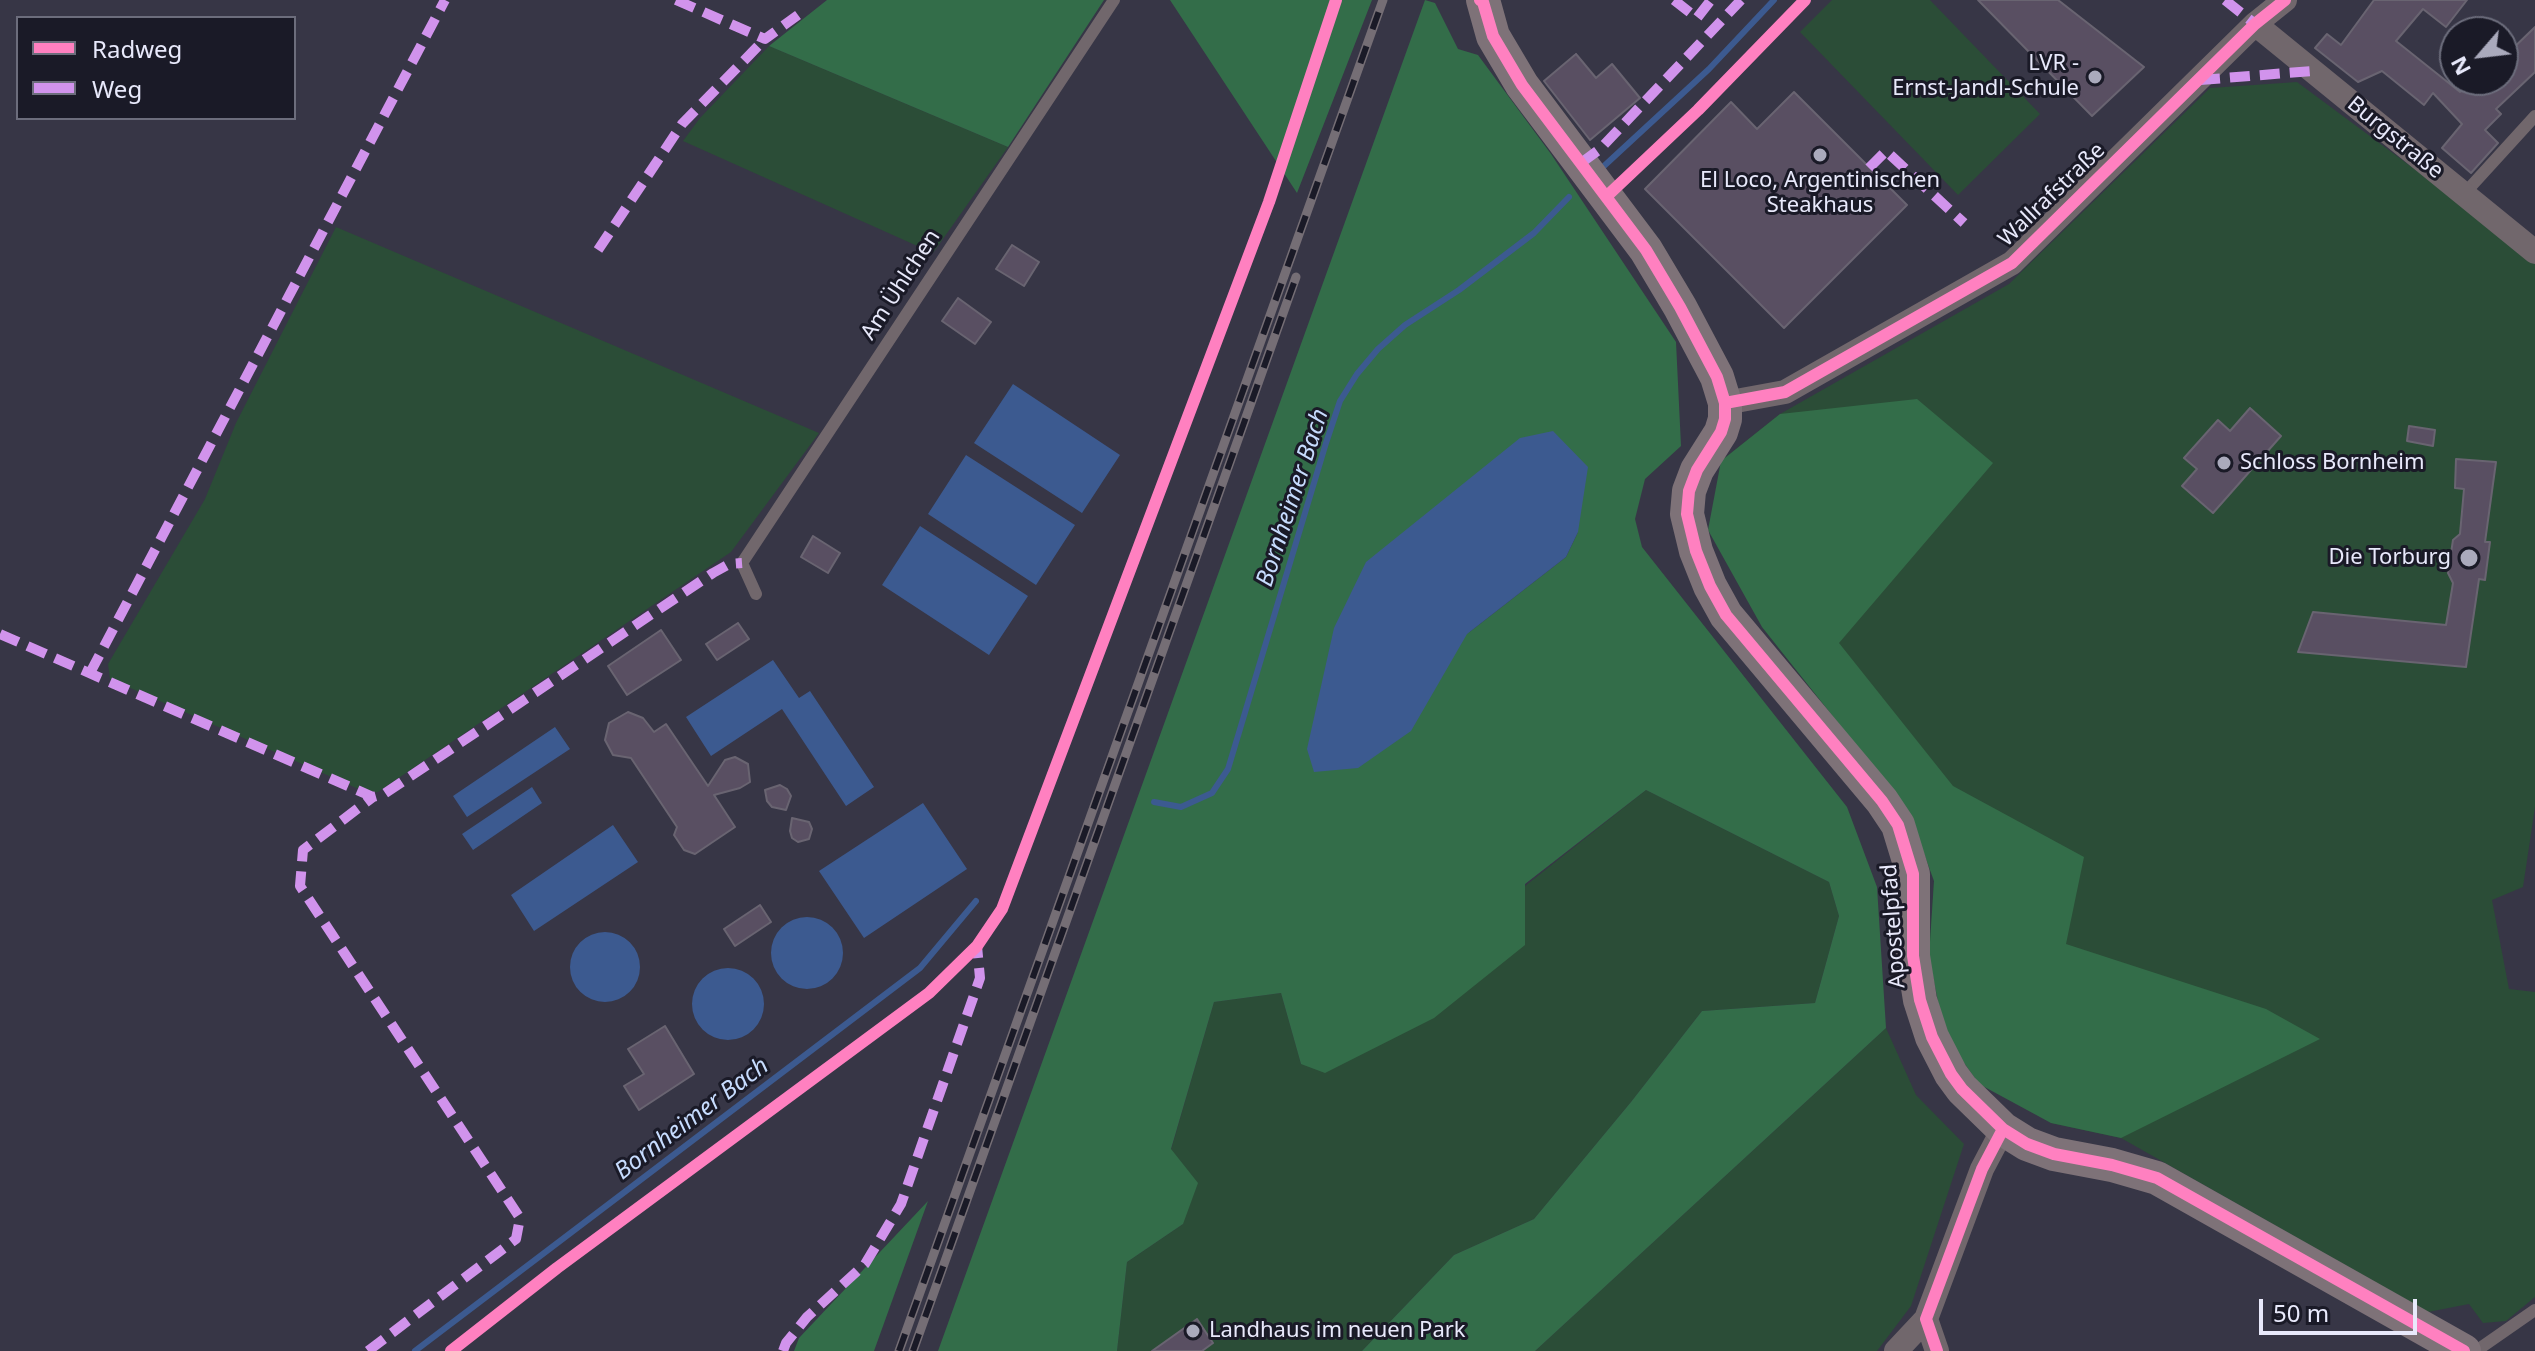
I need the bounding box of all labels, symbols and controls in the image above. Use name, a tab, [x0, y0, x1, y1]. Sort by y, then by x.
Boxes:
legend	[16, 16, 296, 120]
north arrow	[2439, 16, 2519, 96]
text: Radweg	[92, 32, 182, 65]
place label: LVR - Ernst-Jandl-Schule	[1892, 51, 2079, 102]
text: N	[2442, 51, 2477, 81]
marker: LVR - Ernst-Jandl-Schule	[2086, 68, 2104, 86]
text: Weg	[92, 72, 142, 105]
street label: Burgstraße	[2342, 91, 2448, 185]
street label: Wallrafstraße	[1993, 138, 2111, 252]
marker: El Loco, Argentinischen Steakhaus	[1811, 146, 1829, 164]
place label: El Loco, Argentinischen Steakhaus	[1700, 168, 1940, 220]
street label: Am Ühlchen	[856, 225, 946, 345]
water label: Bornheimer Bach	[1251, 406, 1335, 590]
place label: Schloss Bornheim	[2240, 450, 2425, 476]
marker: Schloss Bornheim	[2215, 454, 2233, 472]
place label: Die Torburg	[2329, 545, 2451, 571]
marker: Die Torburg	[2458, 547, 2480, 569]
street label: Apostelpfad	[1876, 863, 1912, 989]
water label: Bornheimer Bach	[609, 1052, 775, 1186]
scale bar	[2263, 1283, 2421, 1333]
text: 50 m	[2273, 1296, 2329, 1329]
place label: Landhaus im neuen Park	[1209, 1318, 1466, 1344]
marker: Landhaus im neuen Park	[1184, 1322, 1202, 1340]

